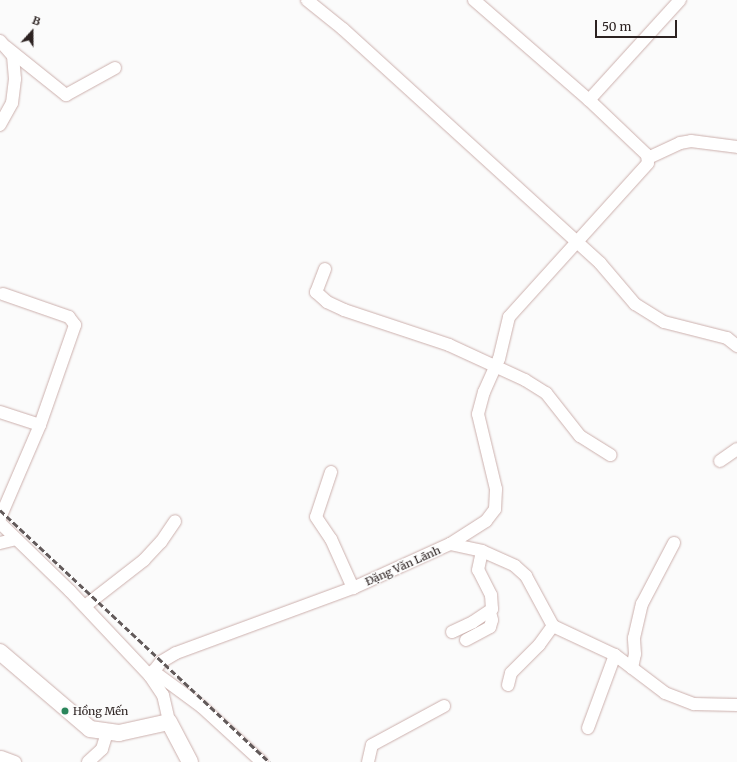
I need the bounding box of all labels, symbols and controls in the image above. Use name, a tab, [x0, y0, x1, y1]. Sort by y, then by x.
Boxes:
north arrow	[12, 12, 52, 52]
scale bar	[597, 12, 679, 38]
text: B	[30, 13, 42, 29]
text: 50 m	[602, 19, 631, 34]
street label: Đặng Văn Lãnh	[363, 543, 443, 589]
place label: Hồng Mến	[73, 704, 128, 718]
marker: Hồng Mến	[60, 706, 70, 716]

